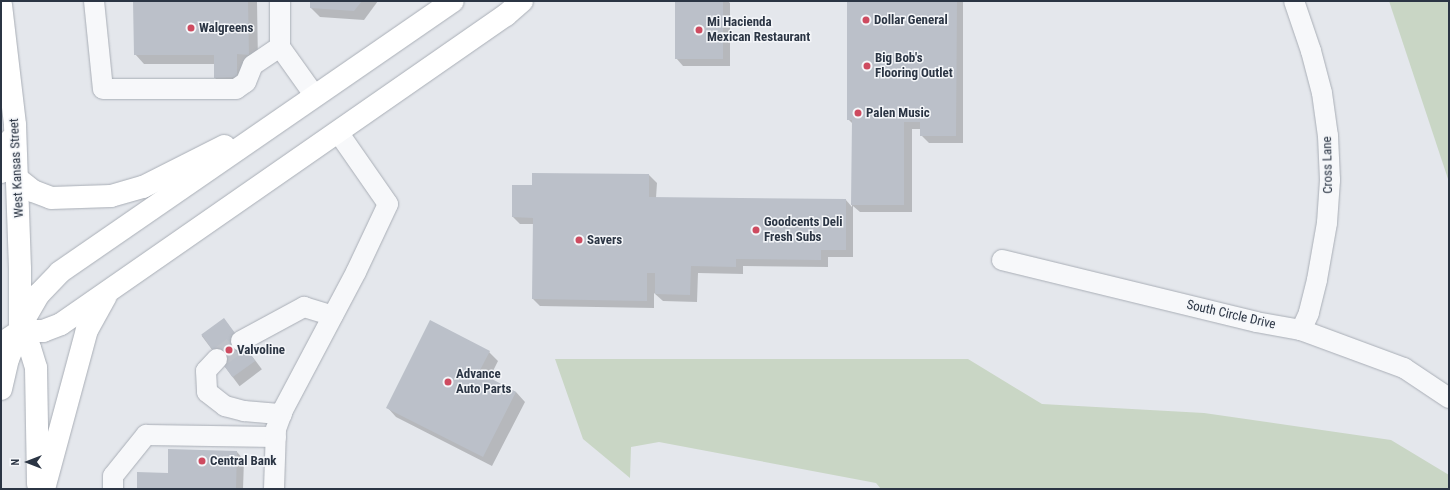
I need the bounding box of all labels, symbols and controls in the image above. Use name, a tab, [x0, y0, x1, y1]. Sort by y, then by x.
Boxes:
place label: Dollar General	[874, 12, 948, 28]
place label: Mi Hacienda Mexican Restaurant	[707, 15, 810, 46]
marker: Dollar General	[861, 15, 871, 25]
place label: Walgreens	[199, 20, 253, 36]
marker: Walgreens	[186, 23, 196, 33]
marker: Mi Hacienda Mexican Restaurant	[694, 25, 704, 35]
place label: Big Bob's Flooring Outlet	[875, 51, 953, 82]
marker: Big Bob's Flooring Outlet	[862, 61, 872, 71]
place label: Palen Music	[866, 105, 930, 121]
marker: Palen Music	[853, 108, 863, 118]
street label: West Kansas Street	[7, 118, 27, 218]
street label: Cross Lane	[1320, 136, 1336, 194]
place label: Goodcents Deli Fresh Subs	[764, 215, 843, 246]
marker: Goodcents Deli Fresh Subs	[751, 225, 761, 235]
place label: Savers	[587, 232, 622, 248]
marker: Savers	[574, 235, 584, 245]
street label: South Circle Drive	[1185, 297, 1277, 333]
place label: Valvoline	[237, 342, 285, 358]
marker: Valvoline	[224, 345, 234, 355]
place label: Advance Auto Parts	[456, 367, 511, 398]
marker: Advance Auto Parts	[443, 377, 453, 387]
north arrow	[8, 442, 48, 482]
place label: Central Bank	[210, 453, 277, 469]
marker: Central Bank	[197, 456, 207, 466]
text: N	[9, 459, 22, 465]

